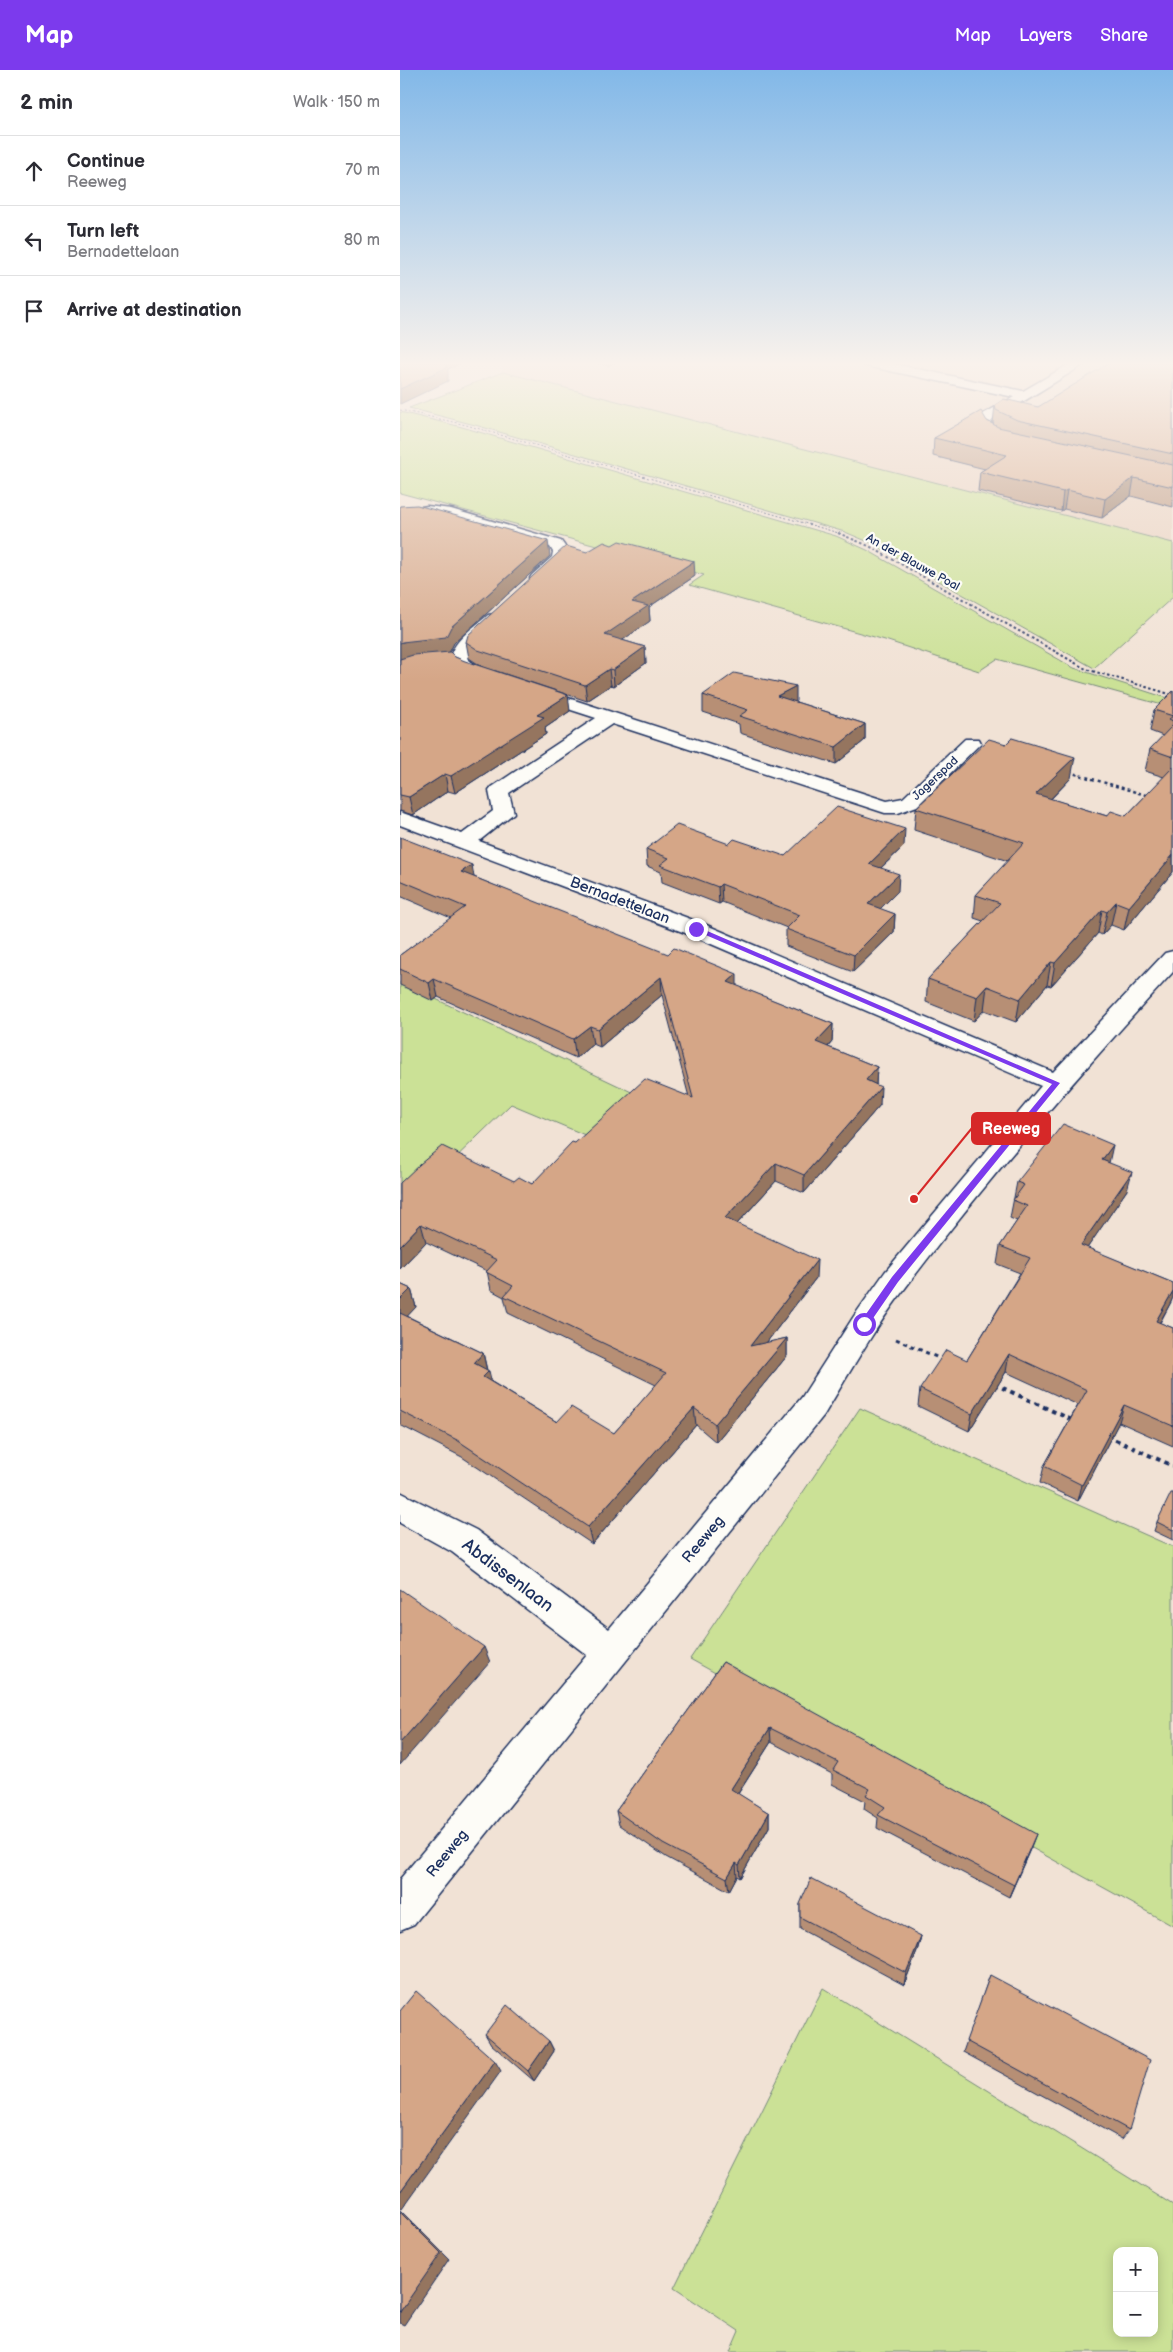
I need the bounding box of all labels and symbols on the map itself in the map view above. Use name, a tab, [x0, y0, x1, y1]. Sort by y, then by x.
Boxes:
street label: An der Blauwe Poal	[863, 530, 962, 594]
street label: Jagerspad	[909, 753, 962, 804]
street label: Bernadettelaan	[567, 873, 672, 928]
route end	[685, 918, 708, 941]
callout: Reeweg	[972, 1113, 1050, 1144]
text: Reeweg	[982, 1120, 1040, 1139]
route start	[853, 1313, 876, 1336]
street label: Reeweg	[678, 1512, 729, 1567]
street label: Abdissenlaan	[458, 1534, 557, 1617]
street label: Reeweg	[422, 1826, 472, 1881]

